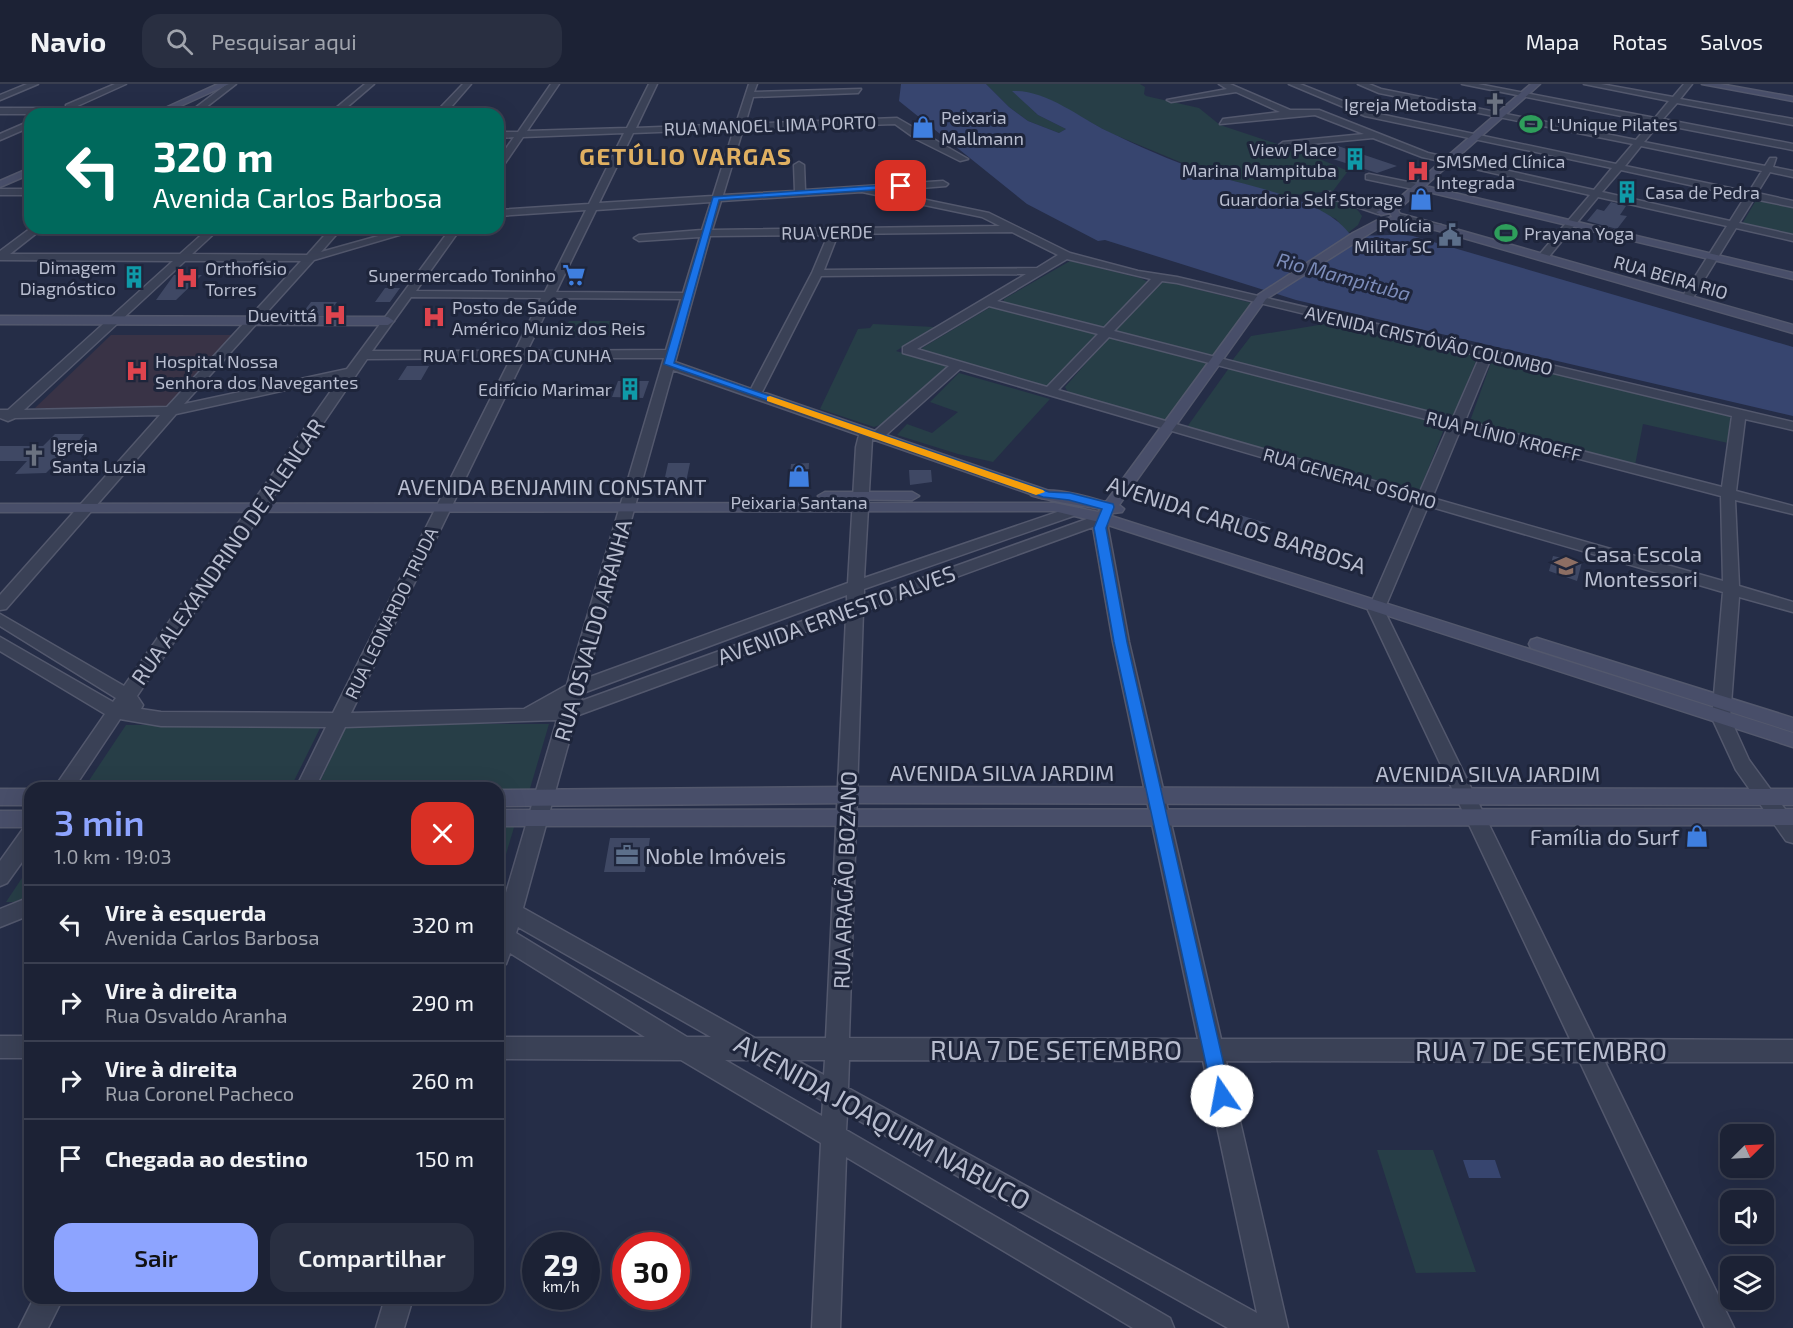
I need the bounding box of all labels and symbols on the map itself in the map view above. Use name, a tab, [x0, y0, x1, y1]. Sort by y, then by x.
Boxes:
church icon: Igreja Metodista	[1482, 91, 1508, 117]
place label: Igreja Metodista	[1344, 93, 1477, 115]
place label: Peixaria Mallmann	[941, 106, 1024, 149]
street label: RUA MANOEL LIMA PORTO	[663, 110, 877, 140]
sports icon: L'Unique Pilates	[1518, 111, 1544, 137]
place label: L'Unique Pilates	[1549, 113, 1678, 135]
shop icon: Peixaria Mallmann	[910, 114, 936, 140]
place label: View Place Marina Mampituba	[1182, 138, 1337, 181]
district label: GETÚLIO VARGAS	[579, 141, 793, 170]
building icon: View Place Marina Mampituba	[1342, 146, 1368, 172]
place label: SMSMed Clínica Integrada	[1436, 150, 1565, 193]
hospital icon: SMSMed Clínica Integrada	[1405, 158, 1431, 184]
pin	[875, 160, 926, 211]
building icon: Casa de Pedra	[1614, 179, 1640, 205]
place label: Casa de Pedra	[1645, 181, 1760, 203]
shop icon: Guardoria Self Storage	[1408, 186, 1434, 212]
place label: Guardoria Self Storage	[1219, 188, 1403, 210]
place label: Polícia Militar SC	[1354, 214, 1432, 257]
street label: RUA VERDE	[781, 220, 873, 244]
sports icon: Prayana Yoga	[1493, 220, 1519, 246]
public building icon: Polícia Militar SC	[1437, 222, 1463, 248]
place label: Prayana Yoga	[1524, 222, 1634, 244]
water label: Rio Mampituba	[1274, 247, 1414, 305]
street label: RUA BEIRA RIO	[1611, 250, 1731, 304]
place label: Dimagem Diagnóstico	[20, 256, 116, 299]
place label: Orthofísio Torres	[205, 257, 287, 300]
supermarket icon: Supermercado Toninho	[561, 262, 587, 288]
building icon: Dimagem Diagnóstico	[121, 264, 147, 290]
place label: Supermercado Toninho	[368, 264, 556, 286]
hospital icon: Orthofísio Torres	[174, 265, 200, 291]
place label: Posto de Saúde Américo Muniz dos Reis	[452, 296, 645, 339]
street label: AVENIDA CRISTÓVÃO COLOMBO	[1303, 301, 1555, 379]
hospital icon: Duevittá	[322, 302, 348, 328]
place label: Duevittá	[248, 304, 317, 326]
hospital icon: Posto de Saúde Américo Muniz dos Reis	[421, 304, 447, 330]
street label: RUA FLORES DA CUNHA	[423, 344, 612, 366]
place label: Hospital Nossa Senhora dos Navegantes	[155, 350, 358, 393]
hospital icon: Hospital Nossa Senhora dos Navegantes	[124, 358, 150, 384]
building icon: Edifício Marimar	[617, 376, 643, 402]
place label: Edifício Marimar	[478, 378, 612, 400]
street label: RUA PLÍNIO KROEFF	[1424, 406, 1584, 466]
street label: RUA ALEXANDRINO DE ALENCAR	[125, 413, 329, 689]
place label: Igreja Santa Luzia	[52, 434, 146, 477]
church icon: Igreja Santa Luzia	[21, 442, 47, 468]
street label: RUA GENERAL OSÓRIO	[1261, 443, 1439, 513]
shop icon: Peixaria Santana	[786, 463, 812, 489]
street label: AVENIDA CARLOS BARBOSA	[1104, 470, 1370, 578]
street label: AVENIDA BENJAMIN CONSTANT	[398, 473, 707, 499]
place label: Peixaria Santana	[730, 491, 868, 513]
street label: RUA OSVALDO ARANHA	[548, 516, 636, 744]
street label: RUA LEONARDO TRUDA	[340, 523, 443, 702]
place label: Casa Escola Montessori	[1584, 540, 1702, 591]
school or university icon: Casa Escola Montessori	[1553, 553, 1579, 579]
street label: AVENIDA ERNESTO ALVES	[713, 559, 959, 669]
street label: AVENIDA SILVA JARDIM	[890, 759, 1114, 785]
street label: AVENIDA SILVA JARDIM	[1376, 760, 1600, 786]
street label: RUA ARAGÃO BOZANO	[827, 771, 861, 989]
place label: Família do Surf	[1530, 823, 1680, 849]
shop icon: Família do Surf	[1684, 823, 1710, 849]
office icon: Noble Imóveis	[614, 842, 640, 868]
place label: Noble Imóveis	[645, 842, 786, 868]
street label: AVENIDA JOAQUIM NABUCO	[729, 1026, 1037, 1217]
street label: RUA 7 DE SETEMBRO	[930, 1033, 1182, 1065]
street label: RUA 7 DE SETEMBRO	[1415, 1034, 1667, 1066]
position arrow	[1190, 1064, 1254, 1128]
north arrow	[1720, 1124, 1774, 1178]
speed limit sign: 30	[612, 1232, 690, 1310]

